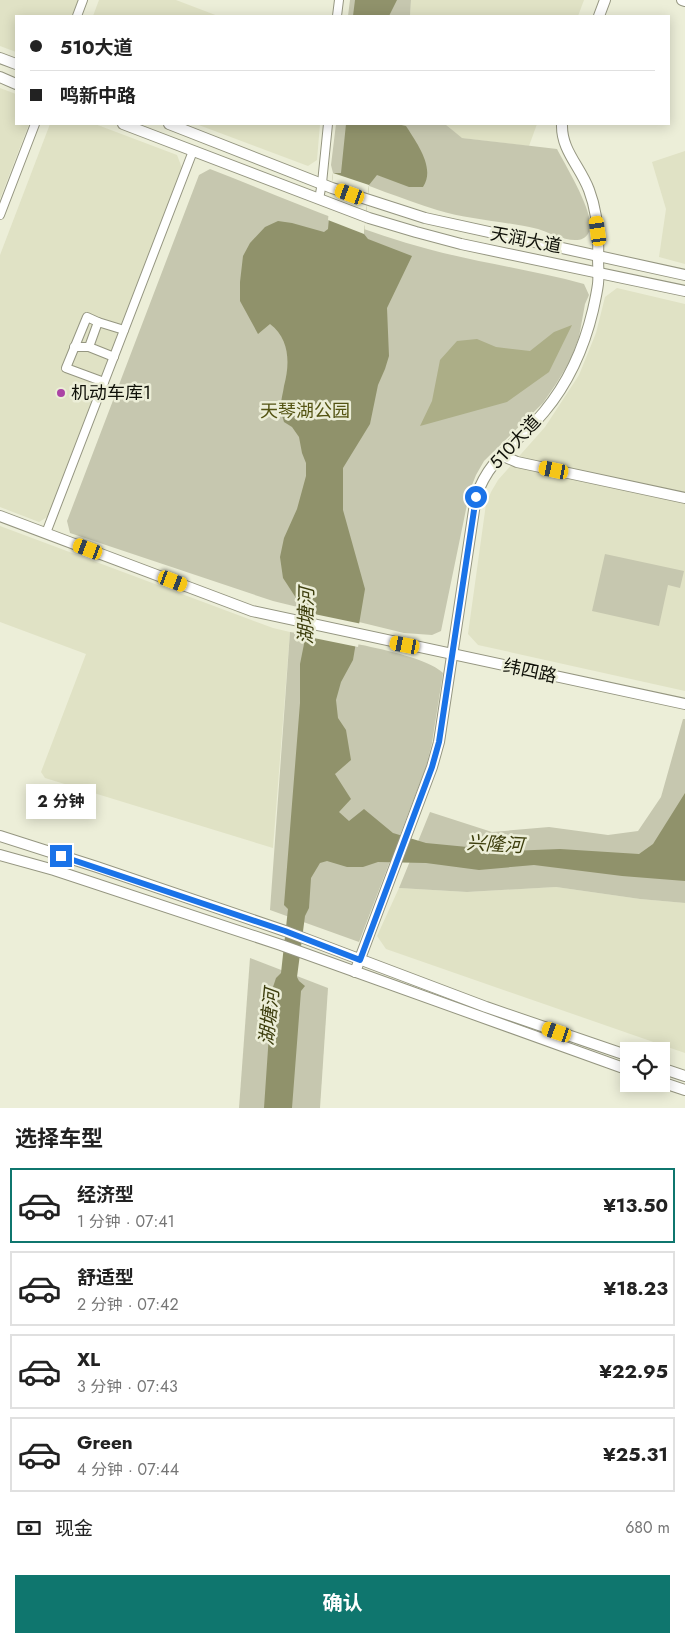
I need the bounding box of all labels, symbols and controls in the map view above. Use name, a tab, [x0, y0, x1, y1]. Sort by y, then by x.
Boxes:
text: 510大道	[60, 34, 133, 61]
text: 鸣新中路	[60, 82, 136, 109]
car	[333, 182, 366, 206]
car	[588, 215, 607, 247]
street label: 天润大道	[488, 220, 564, 260]
place label: 机动车库1	[71, 380, 151, 406]
marker: 机动车库1	[55, 387, 67, 399]
park label: 天琴湖公园	[260, 398, 350, 424]
street label: 510大道	[483, 409, 547, 475]
car	[537, 460, 570, 480]
route start	[465, 486, 487, 508]
car	[71, 537, 104, 561]
car	[156, 569, 189, 593]
water label: 湖塘河	[292, 583, 320, 645]
car	[388, 635, 421, 655]
street label: 纬四路	[501, 653, 559, 689]
callout: 2 分钟	[26, 784, 96, 818]
text: 2 分钟	[37, 790, 85, 813]
water label: 兴隆河	[466, 829, 528, 859]
route end	[50, 845, 72, 867]
water label: 湖塘河	[253, 983, 286, 1047]
car	[540, 1020, 573, 1044]
map controls	[620, 1042, 670, 1092]
button: locate	[620, 1042, 670, 1092]
text: 选择车型	[15, 1122, 103, 1154]
text: 经济型	[77, 1181, 134, 1208]
icon: car	[17, 1183, 62, 1228]
text: ¥13.50	[603, 1192, 668, 1219]
text: 1 分钟 · 07:41	[77, 1210, 175, 1233]
text: 舒适型	[77, 1264, 134, 1291]
icon: car	[17, 1266, 62, 1311]
text: ¥18.23	[604, 1275, 668, 1302]
text: 2 分钟 · 07:42	[77, 1293, 179, 1316]
text: XL	[77, 1346, 100, 1373]
icon: car	[17, 1349, 62, 1394]
text: ¥22.95	[599, 1358, 668, 1385]
text: 3 分钟 · 07:43	[77, 1375, 178, 1398]
text: Green	[77, 1429, 133, 1456]
icon: car	[17, 1432, 62, 1477]
text: ¥25.31	[603, 1441, 668, 1468]
text: 4 分钟 · 07:44	[77, 1458, 179, 1481]
icon: cash	[15, 1514, 43, 1542]
text: 现金	[55, 1515, 93, 1542]
text: 680 m	[625, 1516, 670, 1539]
button: 确认	[15, 1575, 670, 1633]

